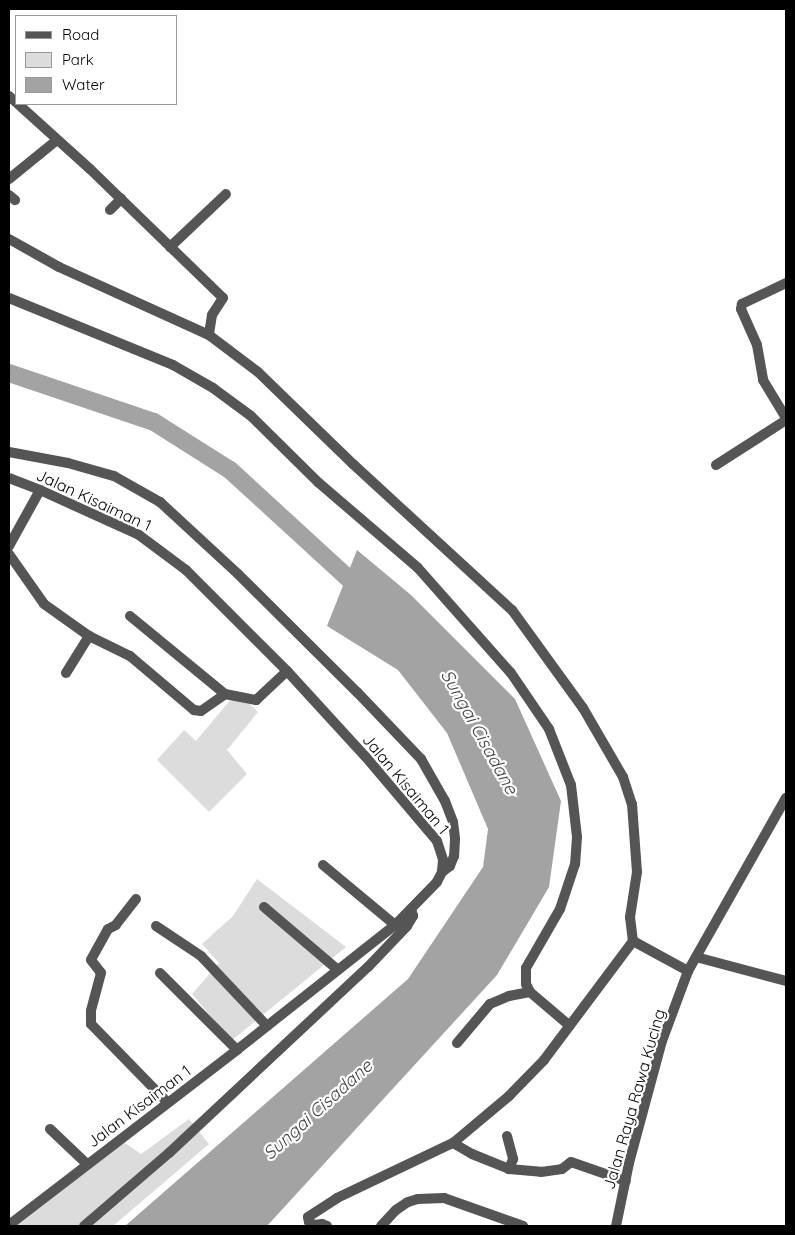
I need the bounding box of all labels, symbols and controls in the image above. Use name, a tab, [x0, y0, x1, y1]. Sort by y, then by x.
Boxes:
legend	[15, 15, 178, 105]
text: Road	[62, 25, 99, 44]
text: Park	[62, 50, 94, 69]
text: Water	[62, 75, 105, 94]
street label: Jalan Kisaiman 1	[33, 465, 155, 535]
water label: Sungai Cisadane	[436, 666, 522, 798]
street label: Jalan Kisaiman 1	[359, 730, 453, 838]
street label: Jalan Raya Rawa Kucing	[599, 1007, 669, 1191]
water label: Sungai Cisadane	[259, 1055, 377, 1165]
street label: Jalan Kisaiman 1	[83, 1061, 195, 1151]

